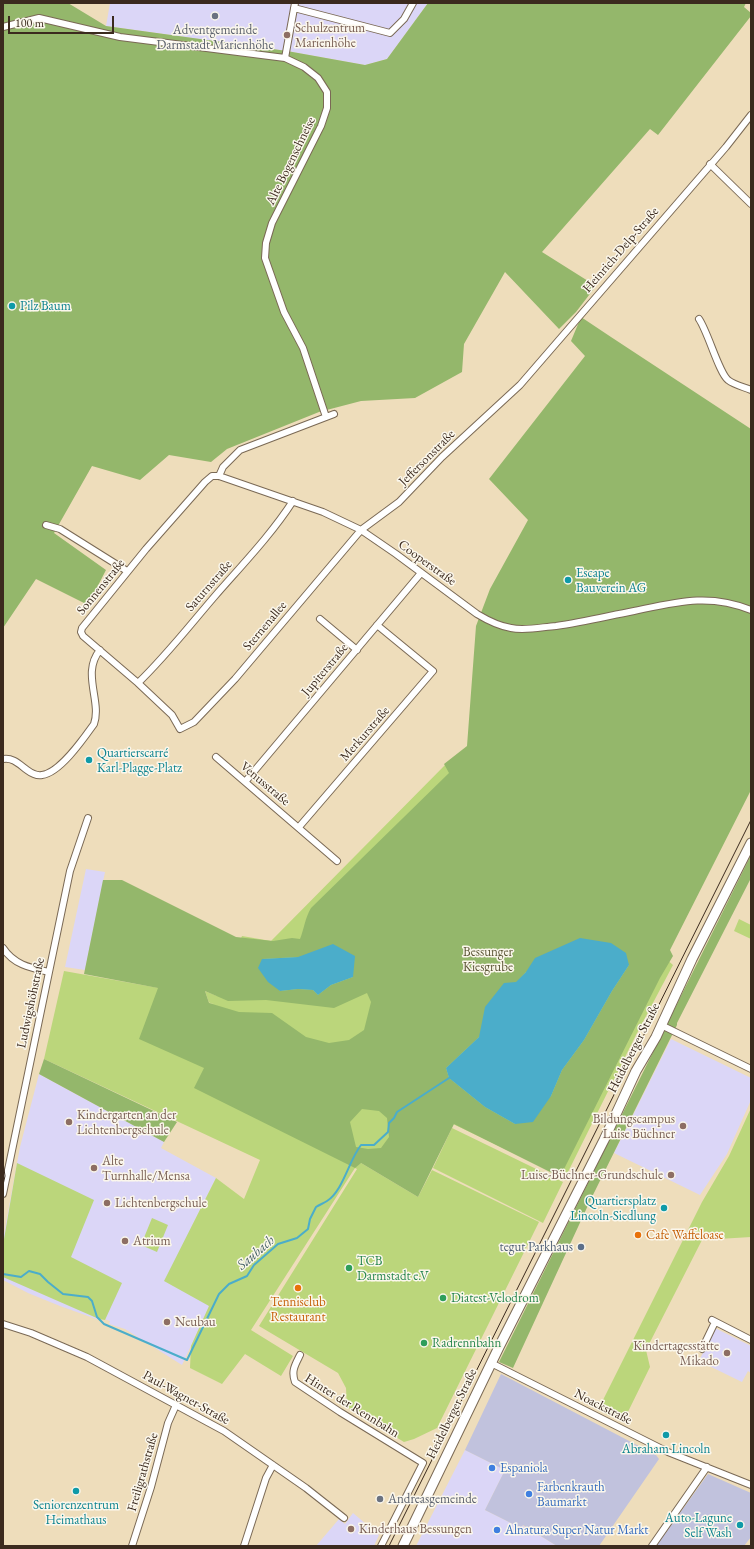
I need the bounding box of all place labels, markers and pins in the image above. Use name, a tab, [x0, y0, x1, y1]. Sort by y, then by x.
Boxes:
marker: Adventgemeinde Darmstadt Marienhöhe	[210, 11, 220, 21]
place label: Schulzentrum Marienhöhe	[295, 20, 365, 51]
place label: Adventgemeinde Darmstadt Marienhöhe	[157, 22, 273, 53]
marker: Schulzentrum Marienhöhe	[282, 30, 292, 40]
place label: Pilz Baum	[20, 298, 71, 314]
marker: Pilz Baum	[7, 301, 17, 311]
place label: Escape Bauverein AG	[576, 565, 646, 596]
marker: Escape Bauverein AG	[563, 575, 573, 585]
place label: Quartierscarré Karl-Plagge-Platz	[97, 745, 182, 776]
marker: Quartierscarré Karl-Plagge-Platz	[84, 755, 94, 765]
place label: Kindergarten an der Lichtenbergschule	[77, 1107, 176, 1138]
place label: Bildungscampus Luise Büchner	[593, 1111, 675, 1142]
marker: Kindergarten an der Lichtenbergschule	[64, 1117, 74, 1127]
marker: Bildungscampus Luise Büchner	[678, 1121, 688, 1131]
place label: Alte Turnhalle/Mensa	[102, 1153, 190, 1184]
marker: Alte Turnhalle/Mensa	[89, 1163, 99, 1173]
place label: Luise-Büchner-Grundschule	[521, 1167, 663, 1183]
marker: Luise-Büchner-Grundschule	[666, 1170, 676, 1180]
place label: Quartiersplatz Lincoln-Siedlung	[570, 1193, 656, 1224]
place label: Lichtenbergschule	[115, 1195, 207, 1211]
marker: Lichtenbergschule	[102, 1198, 112, 1208]
marker: Quartiersplatz Lincoln-Siedlung	[659, 1203, 669, 1213]
place label: Cafè Waffeloase	[646, 1227, 724, 1243]
marker: Cafè Waffeloase	[633, 1230, 643, 1240]
place label: Atrium	[133, 1233, 171, 1249]
marker: Atrium	[120, 1236, 130, 1246]
place label: tegut Parkhaus	[500, 1239, 573, 1255]
marker: tegut Parkhaus	[576, 1242, 586, 1252]
place label: TCB Darmstadt e.V	[357, 1253, 429, 1284]
marker: TCB Darmstadt e.V	[344, 1263, 354, 1273]
marker: Tennisclub Restaurant	[293, 1283, 303, 1293]
place label: Diatest-Velodrom	[451, 1290, 539, 1306]
marker: Diatest-Velodrom	[438, 1293, 448, 1303]
place label: Tennisclub Restaurant	[270, 1294, 326, 1325]
place label: Neubau	[175, 1314, 216, 1330]
marker: Neubau	[162, 1317, 172, 1327]
place label: Radrennbahn	[432, 1335, 501, 1351]
marker: Radrennbahn	[419, 1338, 429, 1348]
place label: Kindertagesstätte Mikado	[633, 1338, 719, 1369]
marker: Kindertagesstätte Mikado	[722, 1348, 732, 1358]
marker: Abraham Lincoln	[661, 1430, 671, 1440]
place label: Abraham Lincoln	[622, 1441, 710, 1457]
place label: Espaniola	[500, 1460, 548, 1476]
marker: Espaniola	[487, 1463, 497, 1473]
place label: Farbenkrauth Baumarkt	[537, 1479, 605, 1510]
marker: Seniorenzentrum Heimathaus	[71, 1486, 81, 1496]
marker: Farbenkrauth Baumarkt	[524, 1489, 534, 1499]
place label: Andreasgemeinde	[388, 1491, 477, 1507]
marker: Andreasgemeinde	[375, 1494, 385, 1504]
place label: Seniorenzentrum Heimathaus	[33, 1497, 119, 1528]
place label: Auto-Lagune Self Wash	[665, 1510, 732, 1541]
marker: Auto-Lagune Self Wash	[735, 1520, 745, 1530]
place label: Kinderhaus Bessungen	[359, 1521, 472, 1537]
place label: Alnatura Super Natur Markt	[505, 1522, 648, 1538]
marker: Kinderhaus Bessungen	[346, 1524, 356, 1534]
marker: Alnatura Super Natur Markt	[492, 1525, 502, 1535]

